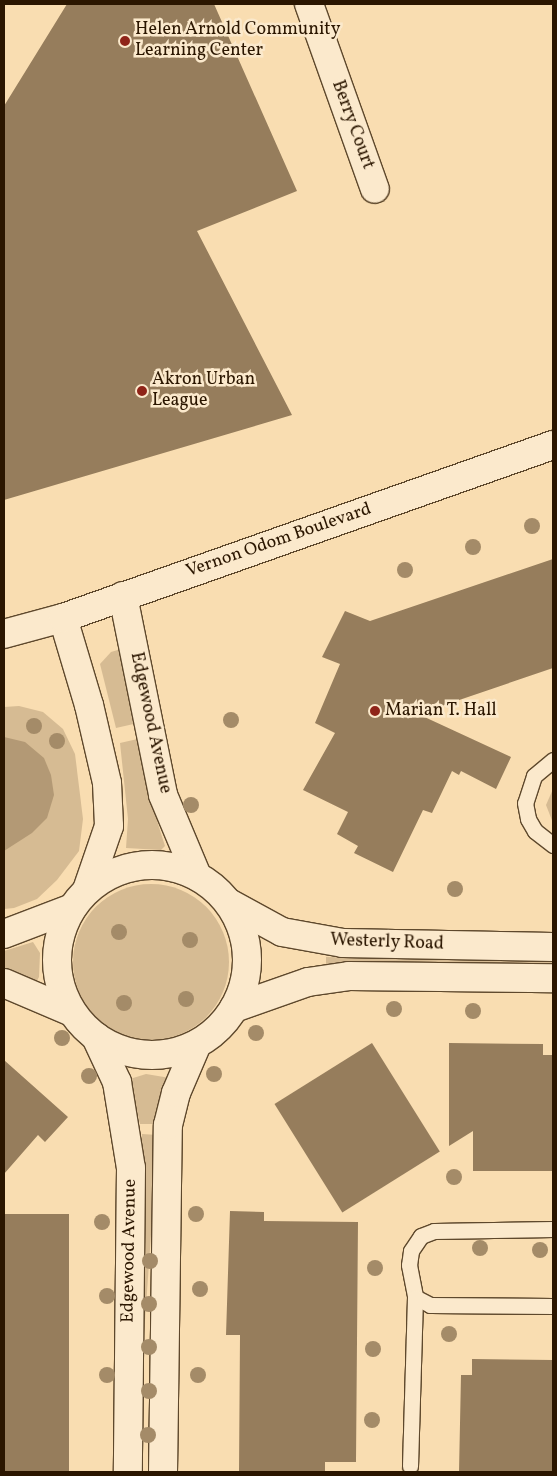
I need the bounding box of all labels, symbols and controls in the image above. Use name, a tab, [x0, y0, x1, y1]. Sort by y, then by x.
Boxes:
place label: Helen Arnold Community Learning Center	[135, 20, 340, 62]
marker: Helen Arnold Community Learning Center	[119, 35, 131, 47]
street label: Berry Court	[326, 77, 378, 173]
place label: Akron Urban League	[152, 370, 255, 412]
marker: Akron Urban League	[136, 385, 148, 397]
street label: Vernon Odom Boulevard	[183, 499, 375, 583]
street label: Edgewood Avenue	[124, 650, 176, 796]
place label: Marian T. Hall	[385, 700, 497, 722]
marker: Marian T. Hall	[369, 705, 381, 717]
street label: Westerly Road	[329, 930, 445, 956]
street label: Edgewood Avenue	[118, 1179, 142, 1323]

